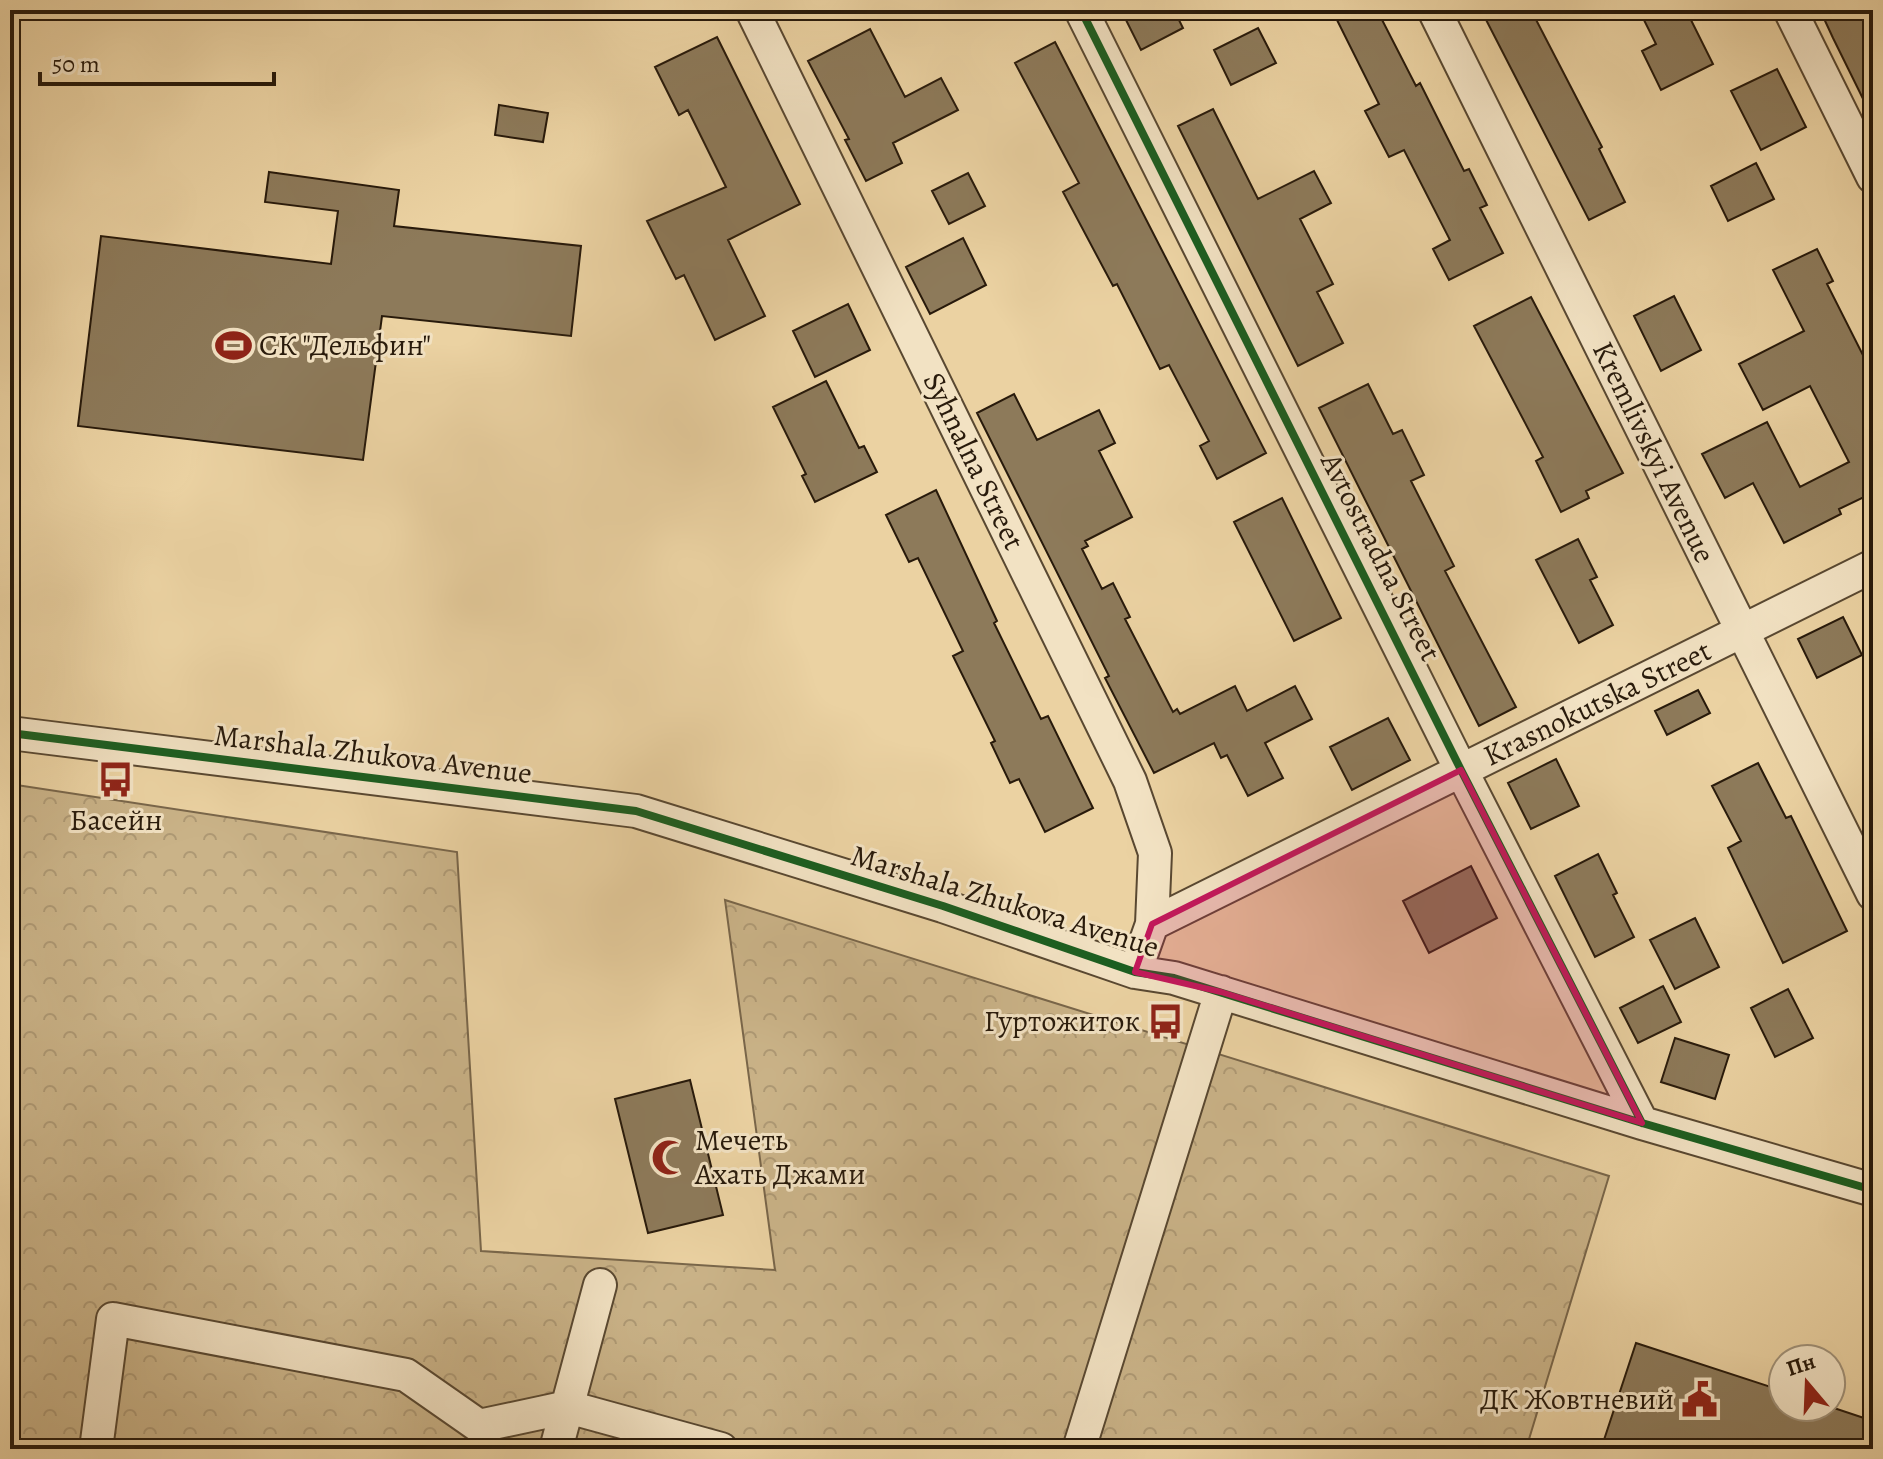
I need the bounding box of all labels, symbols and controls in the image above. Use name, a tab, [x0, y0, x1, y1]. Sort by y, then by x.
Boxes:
scale bar	[40, 36, 274, 86]
text: 50 m	[52, 48, 100, 80]
place label: СК "Дельфин"	[259, 325, 431, 365]
sports icon: СК "Дельфин"	[214, 326, 252, 364]
street label: Kremlivskyi Avenue	[1583, 335, 1725, 569]
street label: Syhnalna Street	[914, 366, 1034, 556]
street label: Avtostradna Street	[1311, 445, 1451, 668]
street label: Krasnokutska Street	[1477, 631, 1718, 775]
street label: Marshala Zhukova Avenue	[212, 715, 534, 793]
bus stop icon: Басейн	[97, 760, 135, 798]
place label: Басейн	[70, 800, 162, 840]
street label: Marshala Zhukova Avenue	[846, 835, 1164, 967]
place label: Гуртожиток	[984, 1001, 1140, 1041]
bus stop icon: Гуртожиток	[1147, 1002, 1185, 1040]
place label: Мечеть Ахать Джами	[694, 1120, 866, 1194]
mosque icon: Мечеть Ахать Джами	[650, 1138, 688, 1176]
north arrow	[1767, 1343, 1847, 1423]
text: Пн	[1782, 1346, 1819, 1384]
place label: ДК Жовтневий	[1480, 1379, 1674, 1419]
public building icon: ДК Жовтневий	[1681, 1380, 1719, 1418]

